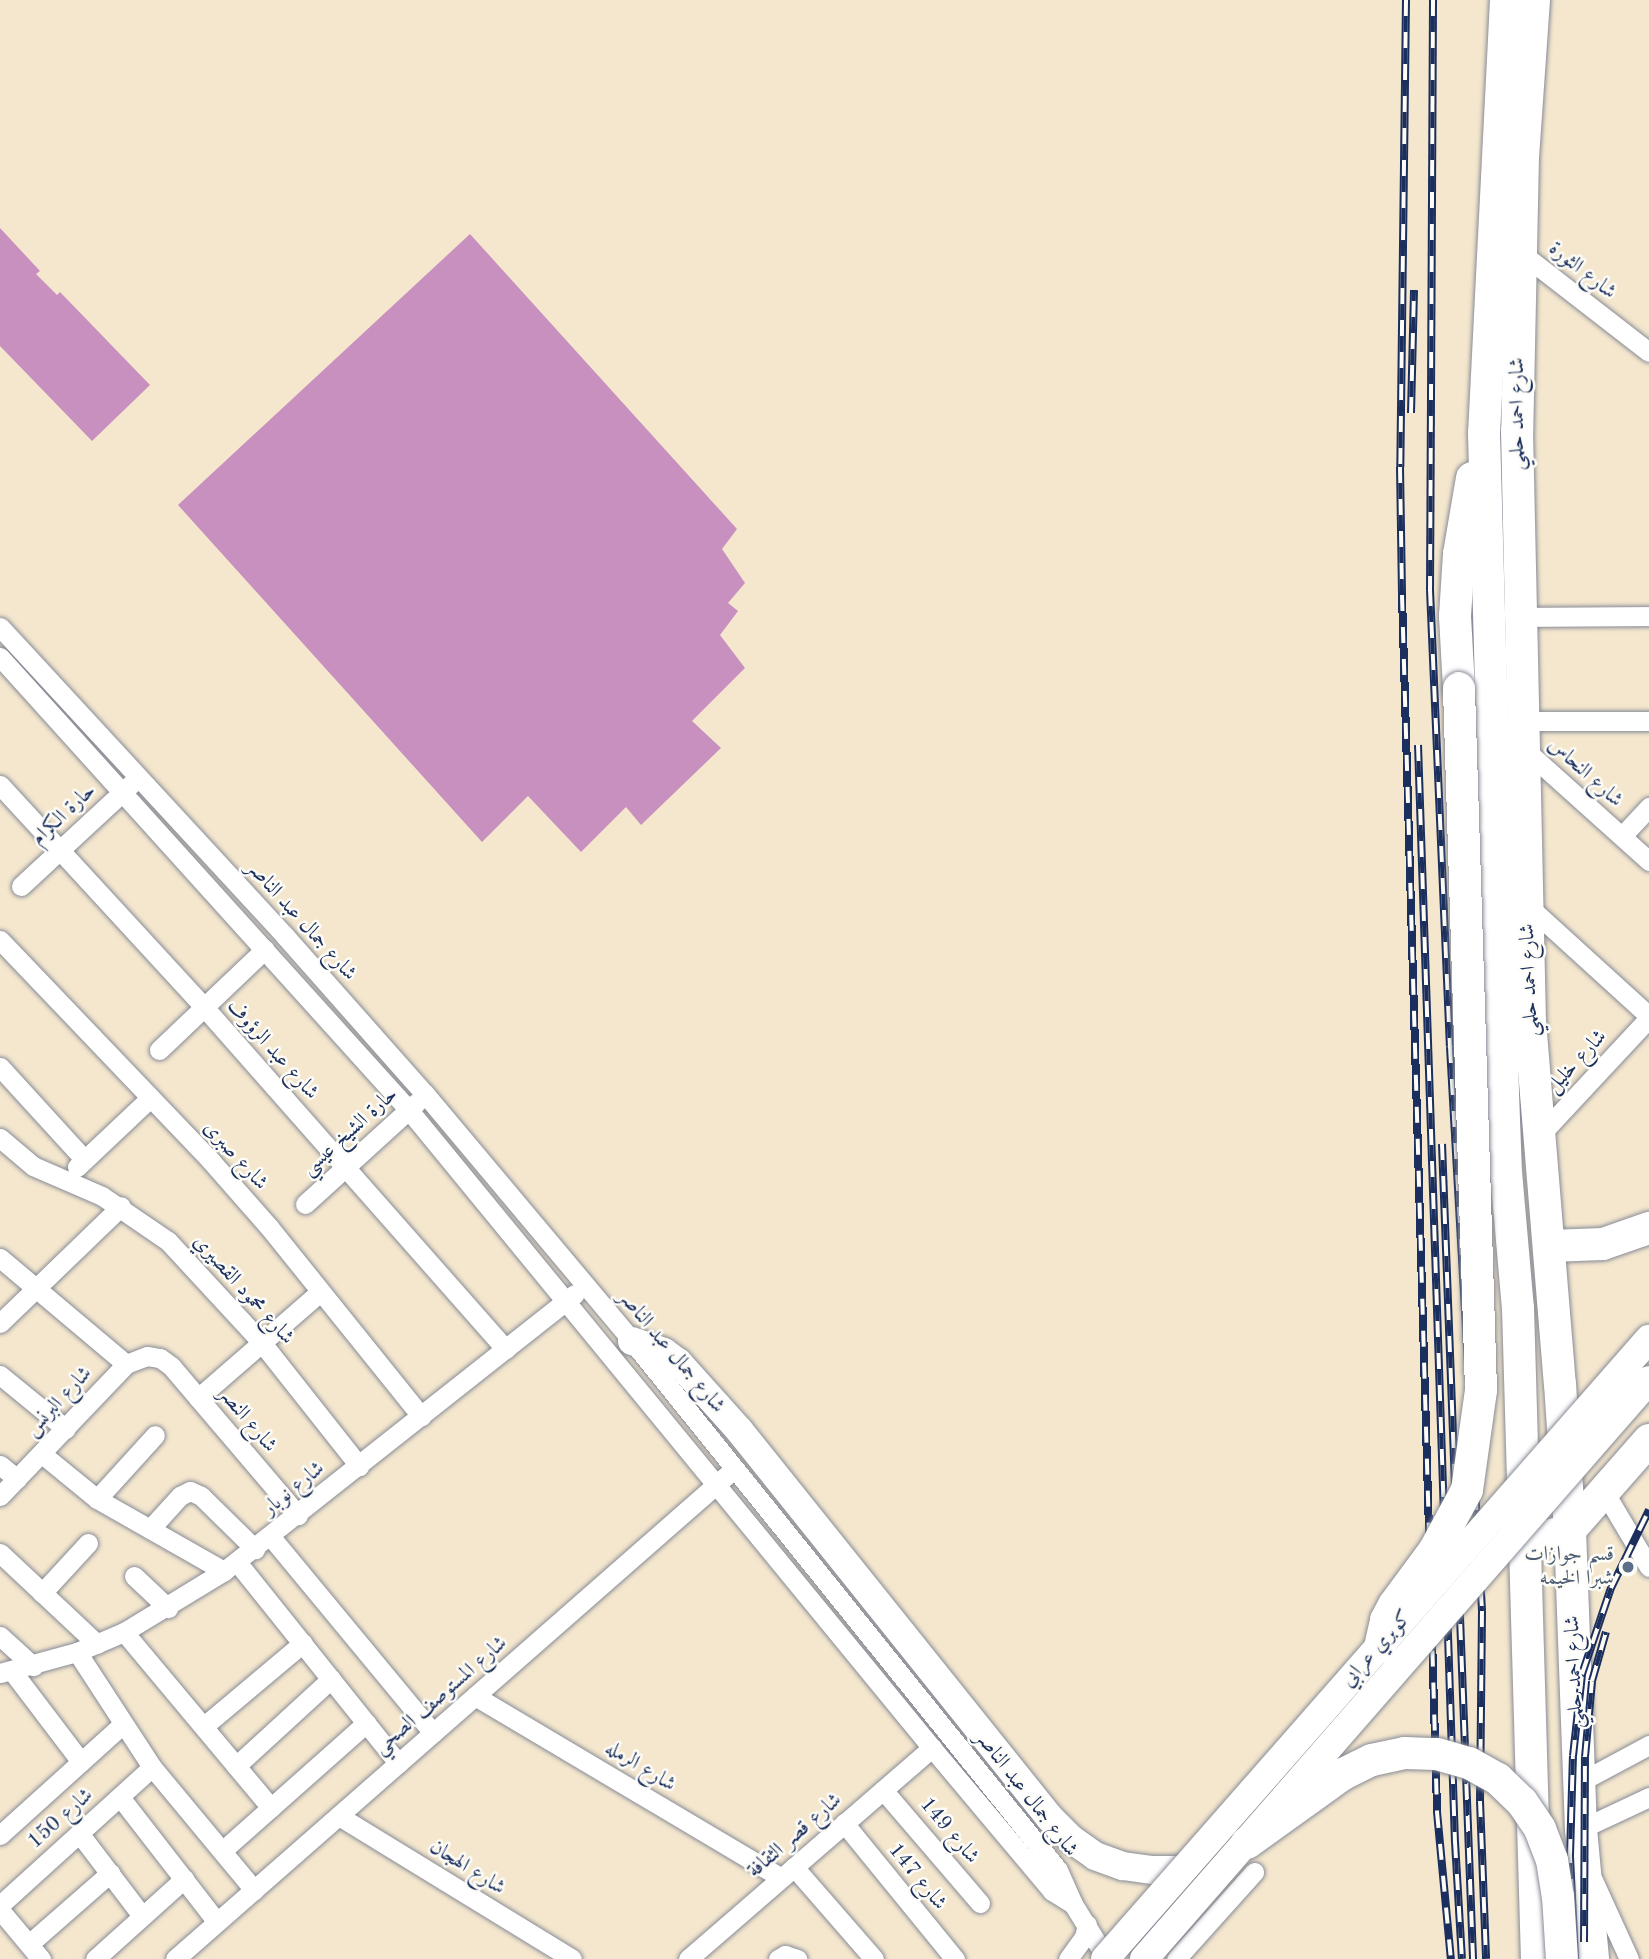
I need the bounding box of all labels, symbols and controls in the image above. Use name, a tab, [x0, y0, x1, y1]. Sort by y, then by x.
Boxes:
street label: شارع الثورة	[1543, 237, 1621, 305]
street label: شارع احمد حلمي	[1505, 358, 1531, 470]
street label: شارع النحاس	[1542, 733, 1628, 813]
street label: حارة الكرام	[26, 779, 102, 851]
street label: شارع جمال عبد الناصر	[240, 856, 362, 986]
street label: شارع احمد حلمي	[1515, 923, 1545, 1037]
street label: شارع عبد الرؤوف	[221, 995, 323, 1105]
street label: شارع خليل	[1541, 1025, 1613, 1099]
street label: حارة الشيخ عيسي	[297, 1082, 403, 1182]
street label: شارع صبرى	[197, 1116, 273, 1196]
street label: شارع محمود القصيري	[187, 1230, 299, 1350]
street label: شارع جمال عبد الناصر	[612, 1285, 730, 1419]
street label: شارع البرنس	[20, 1362, 98, 1442]
street label: شارع النصر	[212, 1382, 282, 1458]
street label: شارع نوبار	[258, 1456, 330, 1522]
place label: قسم جوازات شبرا الخيمه	[1524, 1542, 1614, 1592]
marker: قسم جوازات شبرا الخيمه	[1620, 1559, 1636, 1575]
street label: كوبري عرابي	[1336, 1605, 1418, 1693]
street label: شارع احمد حلمي	[1560, 1615, 1590, 1729]
street label: شارع المستوصف الصحي	[369, 1631, 513, 1761]
street label: شارع جمال عبد الناصر	[969, 1726, 1083, 1862]
street label: شارع الرمله	[600, 1736, 680, 1798]
street label: شارع 150	[23, 1783, 99, 1855]
street label: شارع قصر الثقافة	[743, 1788, 847, 1884]
street label: شارع 149	[914, 1793, 984, 1869]
street label: شارع الهجان	[424, 1835, 510, 1901]
street label: شارع 147	[882, 1838, 952, 1916]

